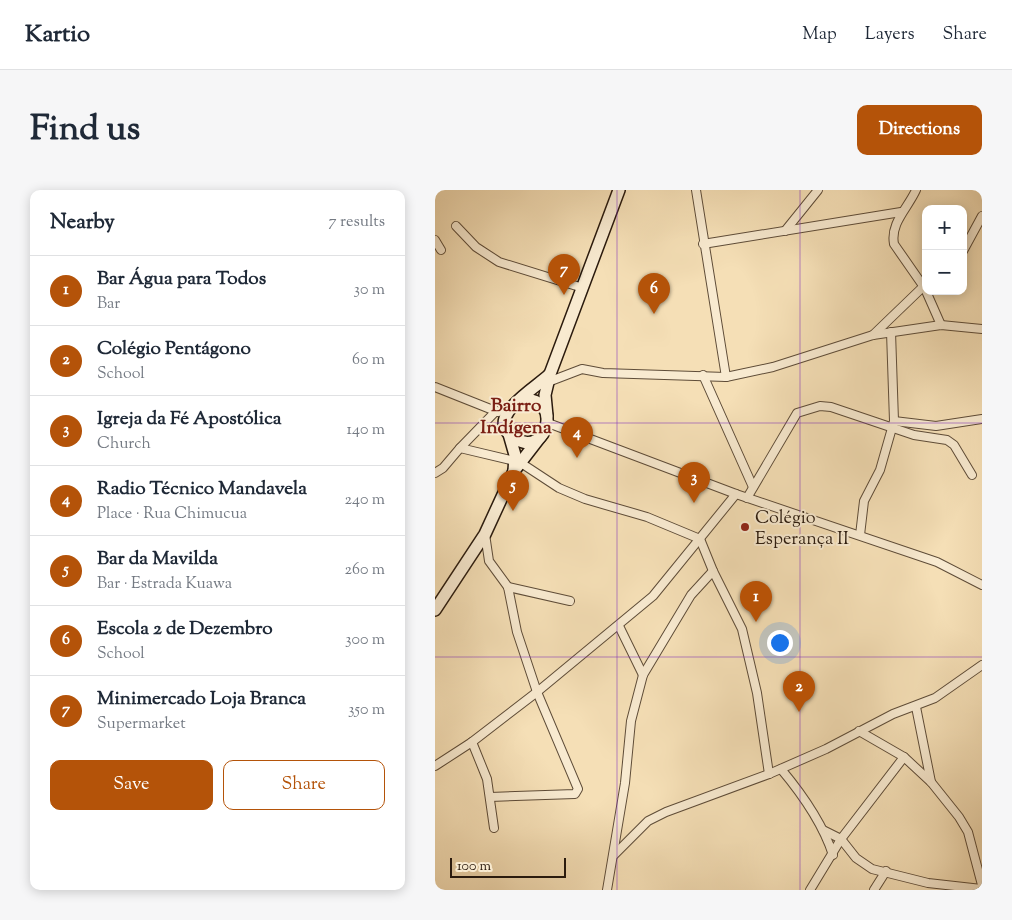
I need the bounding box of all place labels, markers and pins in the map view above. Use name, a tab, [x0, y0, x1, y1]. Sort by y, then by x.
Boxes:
pin: 7	[548, 254, 580, 295]
pin: 6	[638, 273, 670, 314]
pin: 4	[561, 417, 593, 458]
pin: 3	[678, 462, 710, 503]
pin: 5	[497, 470, 529, 511]
place label: Colégio Esperança II	[755, 506, 849, 553]
marker: Colégio Esperança II	[739, 521, 751, 533]
pin: 1	[740, 581, 772, 622]
pin: 2	[783, 671, 815, 712]

